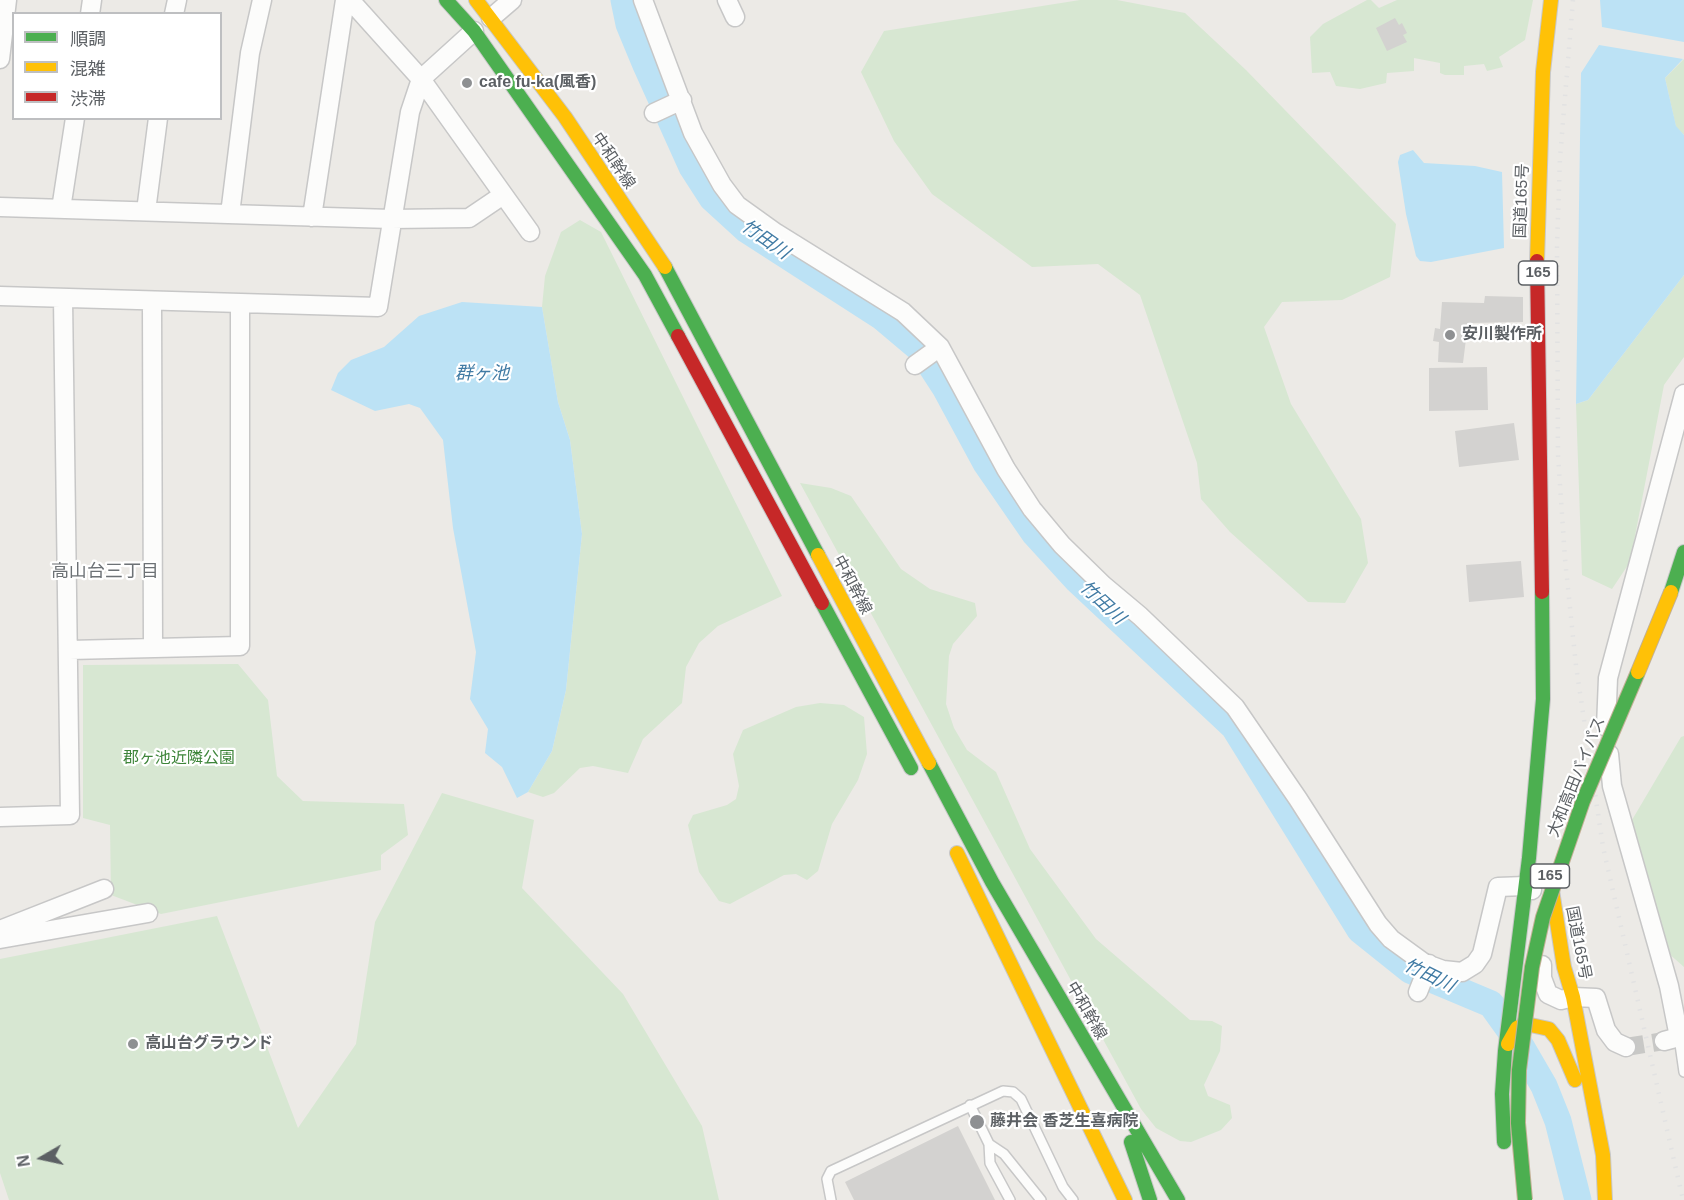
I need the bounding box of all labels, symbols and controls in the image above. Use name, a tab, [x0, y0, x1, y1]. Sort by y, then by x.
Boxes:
legend	[12, 12, 222, 120]
text: 順調	[70, 29, 106, 49]
text: 混雑	[70, 59, 106, 79]
place label: cafe fu-ka(風香)	[479, 73, 596, 93]
marker: cafe fu-ka(風香)	[460, 76, 474, 90]
text: 渋滞	[70, 89, 106, 109]
street label: 中和幹線	[587, 129, 639, 193]
street label: 国道165号	[1511, 163, 1533, 239]
water label: 竹田川	[737, 216, 793, 264]
road number: 165	[1518, 261, 1558, 285]
place label: 安川製作所	[1462, 325, 1542, 345]
marker: 安川製作所	[1443, 328, 1457, 342]
water label: 群ヶ池	[455, 363, 509, 385]
street label: 中和幹線	[829, 552, 875, 618]
district label: 高山台三丁目	[51, 561, 159, 583]
water label: 竹田川	[1075, 577, 1129, 629]
street label: 大和高田バイパス	[1544, 714, 1610, 840]
park label: 郡ヶ池近隣公園	[123, 749, 235, 769]
road number: 165	[1530, 864, 1570, 888]
street label: 国道165号	[1561, 905, 1595, 981]
water label: 竹田川	[1400, 954, 1458, 998]
street label: 中和幹線	[1062, 978, 1110, 1044]
place label: 高山台グラウンド	[145, 1034, 273, 1054]
marker: 高山台グラウンド	[126, 1037, 140, 1051]
place label: 藤井会 香芝生喜病院	[990, 1112, 1138, 1132]
marker: 藤井会 香芝生喜病院	[968, 1113, 986, 1131]
north arrow	[12, 1128, 72, 1188]
text: N	[14, 1154, 33, 1168]

